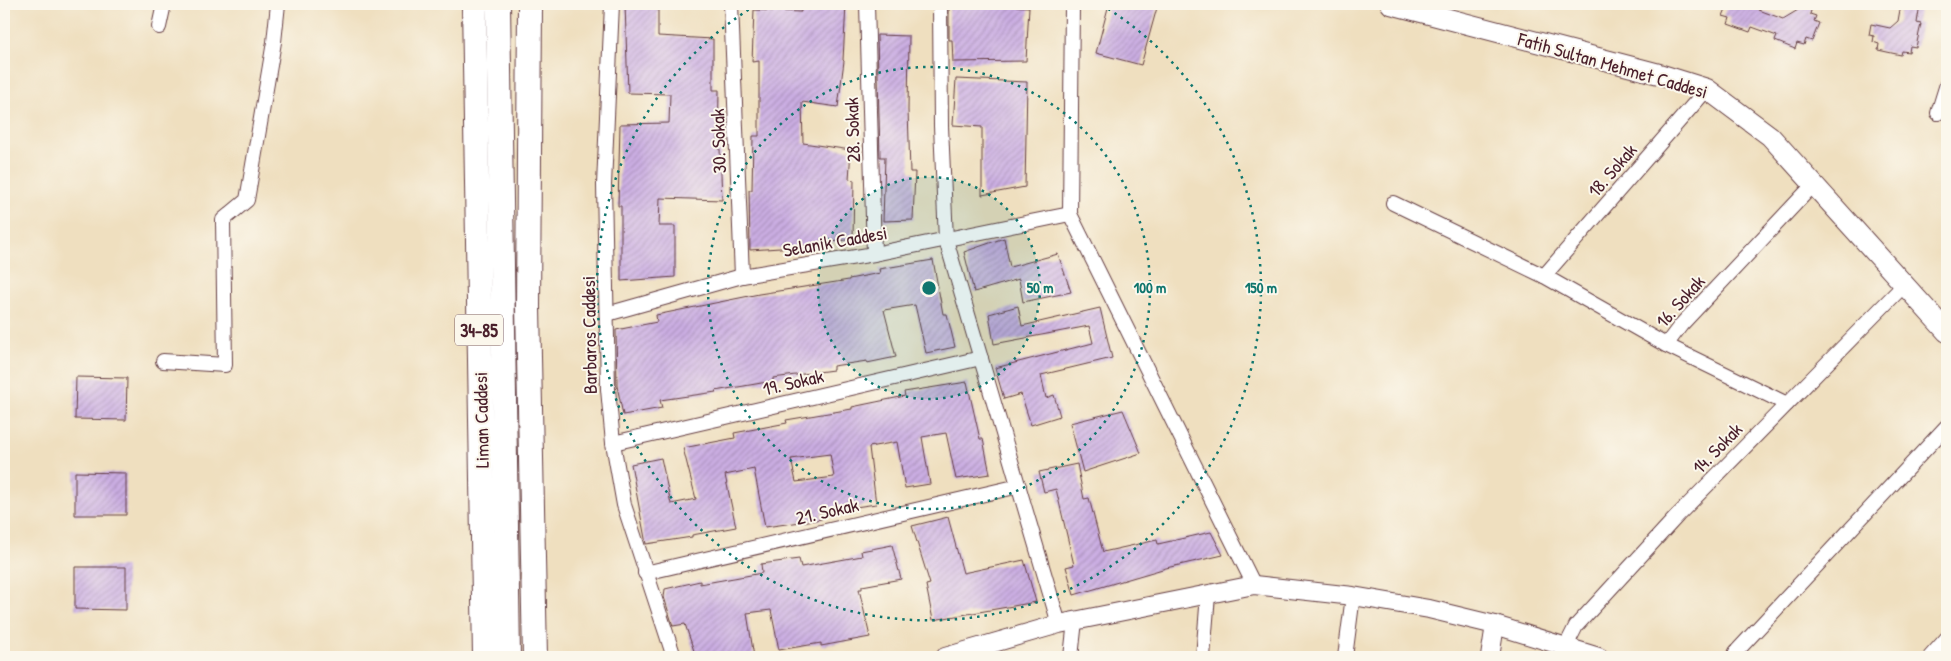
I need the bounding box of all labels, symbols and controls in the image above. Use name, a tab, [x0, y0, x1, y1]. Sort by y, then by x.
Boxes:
street label: Fatih Sultan Mehmet Caddesi	[1514, 25, 1711, 105]
street label: 28. Sokak	[838, 97, 866, 163]
street label: 30. Sokak	[704, 108, 732, 174]
street label: 18. Sokak	[1581, 138, 1643, 202]
street label: Selanik Caddesi	[781, 219, 889, 263]
street label: 16. Sokak	[1649, 269, 1711, 333]
street label: Barbaros Caddesi	[575, 276, 603, 394]
text: 50 m	[1027, 277, 1053, 298]
text: 100 m	[1134, 277, 1166, 298]
text: 150 m	[1245, 277, 1277, 298]
centre of rings	[920, 279, 938, 297]
road number: 34-85	[455, 314, 503, 346]
street label: 19. Sokak	[760, 362, 826, 402]
street label: Liman Caddesi	[467, 372, 495, 468]
street label: 14. Sokak	[1686, 417, 1748, 479]
street label: 21. Sokak	[793, 491, 861, 531]

